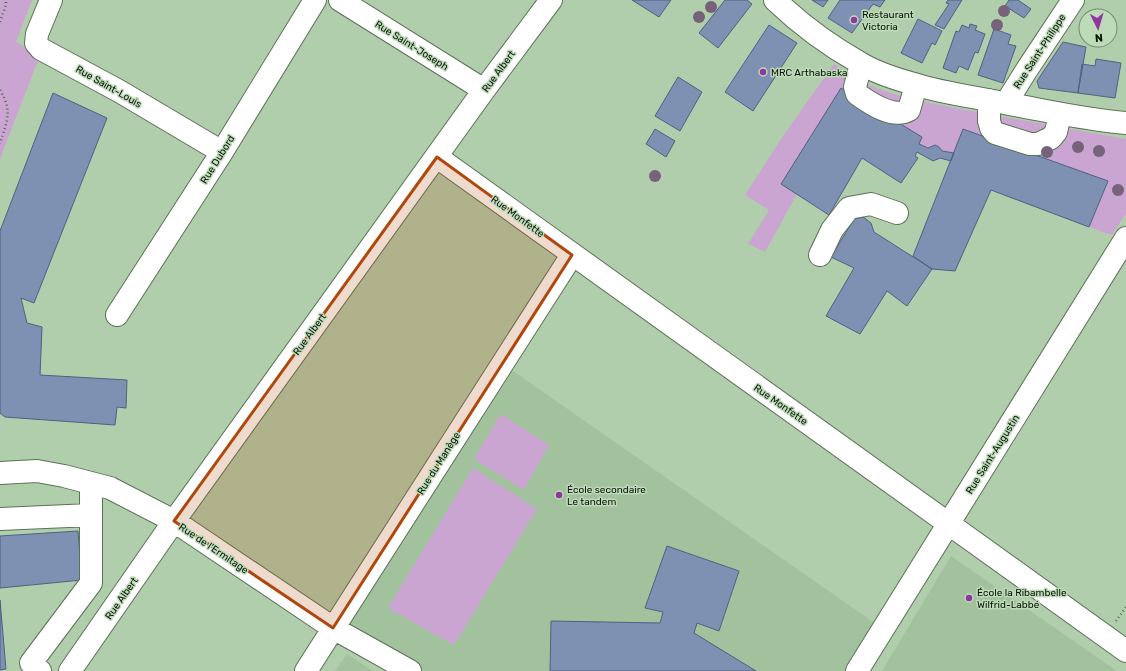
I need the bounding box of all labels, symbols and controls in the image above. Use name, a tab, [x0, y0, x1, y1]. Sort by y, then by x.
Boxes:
north arrow	[1078, 8, 1118, 48]
place label: Restaurant Victoria	[862, 9, 914, 33]
street label: Rue Saint-Philippe	[1011, 12, 1069, 91]
marker: Restaurant Victoria	[849, 15, 859, 25]
street label: Rue Saint-Joseph	[373, 18, 450, 73]
text: N	[1094, 31, 1103, 44]
street label: Rue Albert	[480, 48, 518, 95]
street label: Rue Saint-Louis	[73, 63, 144, 111]
marker: MRC Arthabaska	[758, 67, 768, 77]
place label: MRC Arthabaska	[771, 67, 848, 79]
street label: Rue Dubord	[198, 133, 237, 186]
street label: Rue Monfette	[488, 193, 547, 240]
street label: Rue Albert	[291, 311, 329, 358]
street label: Rue Monfette	[751, 382, 810, 428]
street label: Rue Saint-Augustin	[964, 413, 1022, 496]
street label: Rue du Manège	[415, 430, 463, 497]
place label: École secondaire Le tandem	[567, 484, 646, 508]
marker: École secondaire Le tandem	[554, 490, 564, 500]
street label: Rue de l'Ermitage	[176, 521, 251, 577]
street label: Rue Albert	[103, 575, 141, 622]
place label: École la Ribambelle Wilfrid-Labbé	[977, 587, 1067, 611]
marker: École la Ribambelle Wilfrid-Labbé	[964, 593, 974, 603]

